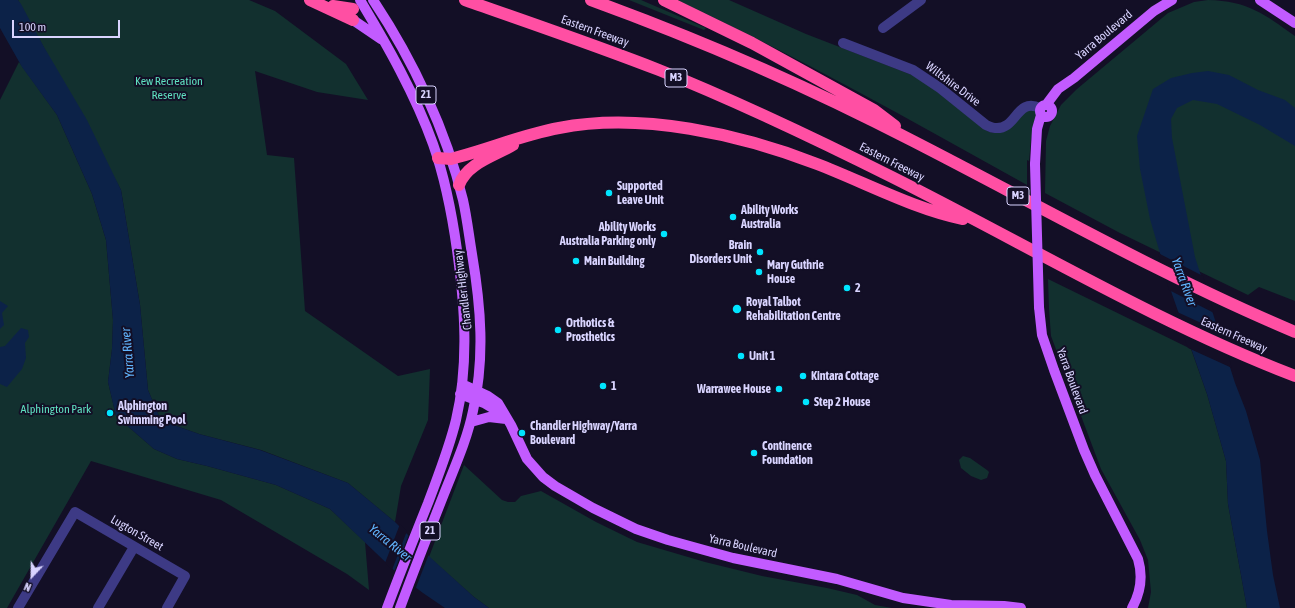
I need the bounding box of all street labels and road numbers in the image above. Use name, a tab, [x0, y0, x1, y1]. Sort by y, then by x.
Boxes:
street label: Yarra Boulevard	[1073, 7, 1135, 63]
street label: Eastern Freeway	[559, 12, 631, 50]
street label: Wiltshire Drive	[923, 59, 983, 109]
road number: M3	[665, 69, 687, 87]
road number: 21	[416, 86, 436, 104]
street label: Eastern Freeway	[857, 139, 927, 185]
road number: M3	[1007, 187, 1029, 205]
street label: Chandler Highway	[451, 249, 475, 331]
street label: Eastern Freeway	[1199, 314, 1269, 356]
street label: Yarra Boulevard	[1053, 346, 1091, 416]
street label: Lugton Street	[108, 512, 166, 554]
road number: 21	[420, 522, 440, 540]
street label: Yarra Boulevard	[708, 531, 778, 561]

